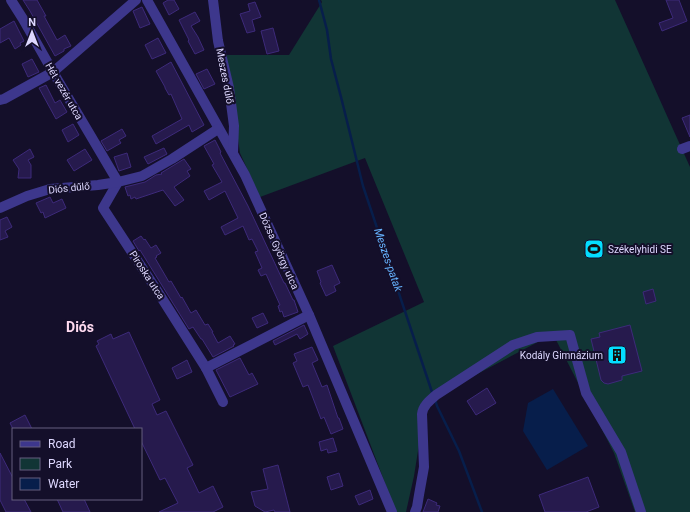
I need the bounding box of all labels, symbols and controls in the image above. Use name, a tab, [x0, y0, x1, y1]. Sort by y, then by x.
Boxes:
north arrow	[12, 12, 52, 52]
text: N	[28, 16, 36, 29]
street label: Meszes dűlő	[214, 47, 236, 105]
street label: Hét vezér utca	[43, 61, 85, 121]
street label: Diós dűlő	[48, 180, 91, 196]
street label: Dózsa György utca	[257, 211, 301, 291]
water label: Meszes-patak	[371, 227, 405, 294]
sports icon: Székelyhidi SE	[583, 238, 605, 260]
place label: Székelyhidi SE	[608, 244, 672, 255]
street label: Piroska utca	[127, 249, 167, 301]
district label: Diós	[66, 319, 94, 335]
building icon: Kodály Gimnázium	[606, 344, 628, 366]
place label: Kodály Gimnázium	[520, 350, 603, 361]
legend	[12, 428, 142, 500]
text: Road	[48, 437, 76, 451]
text: Park	[48, 457, 73, 471]
text: Water	[48, 477, 79, 491]

